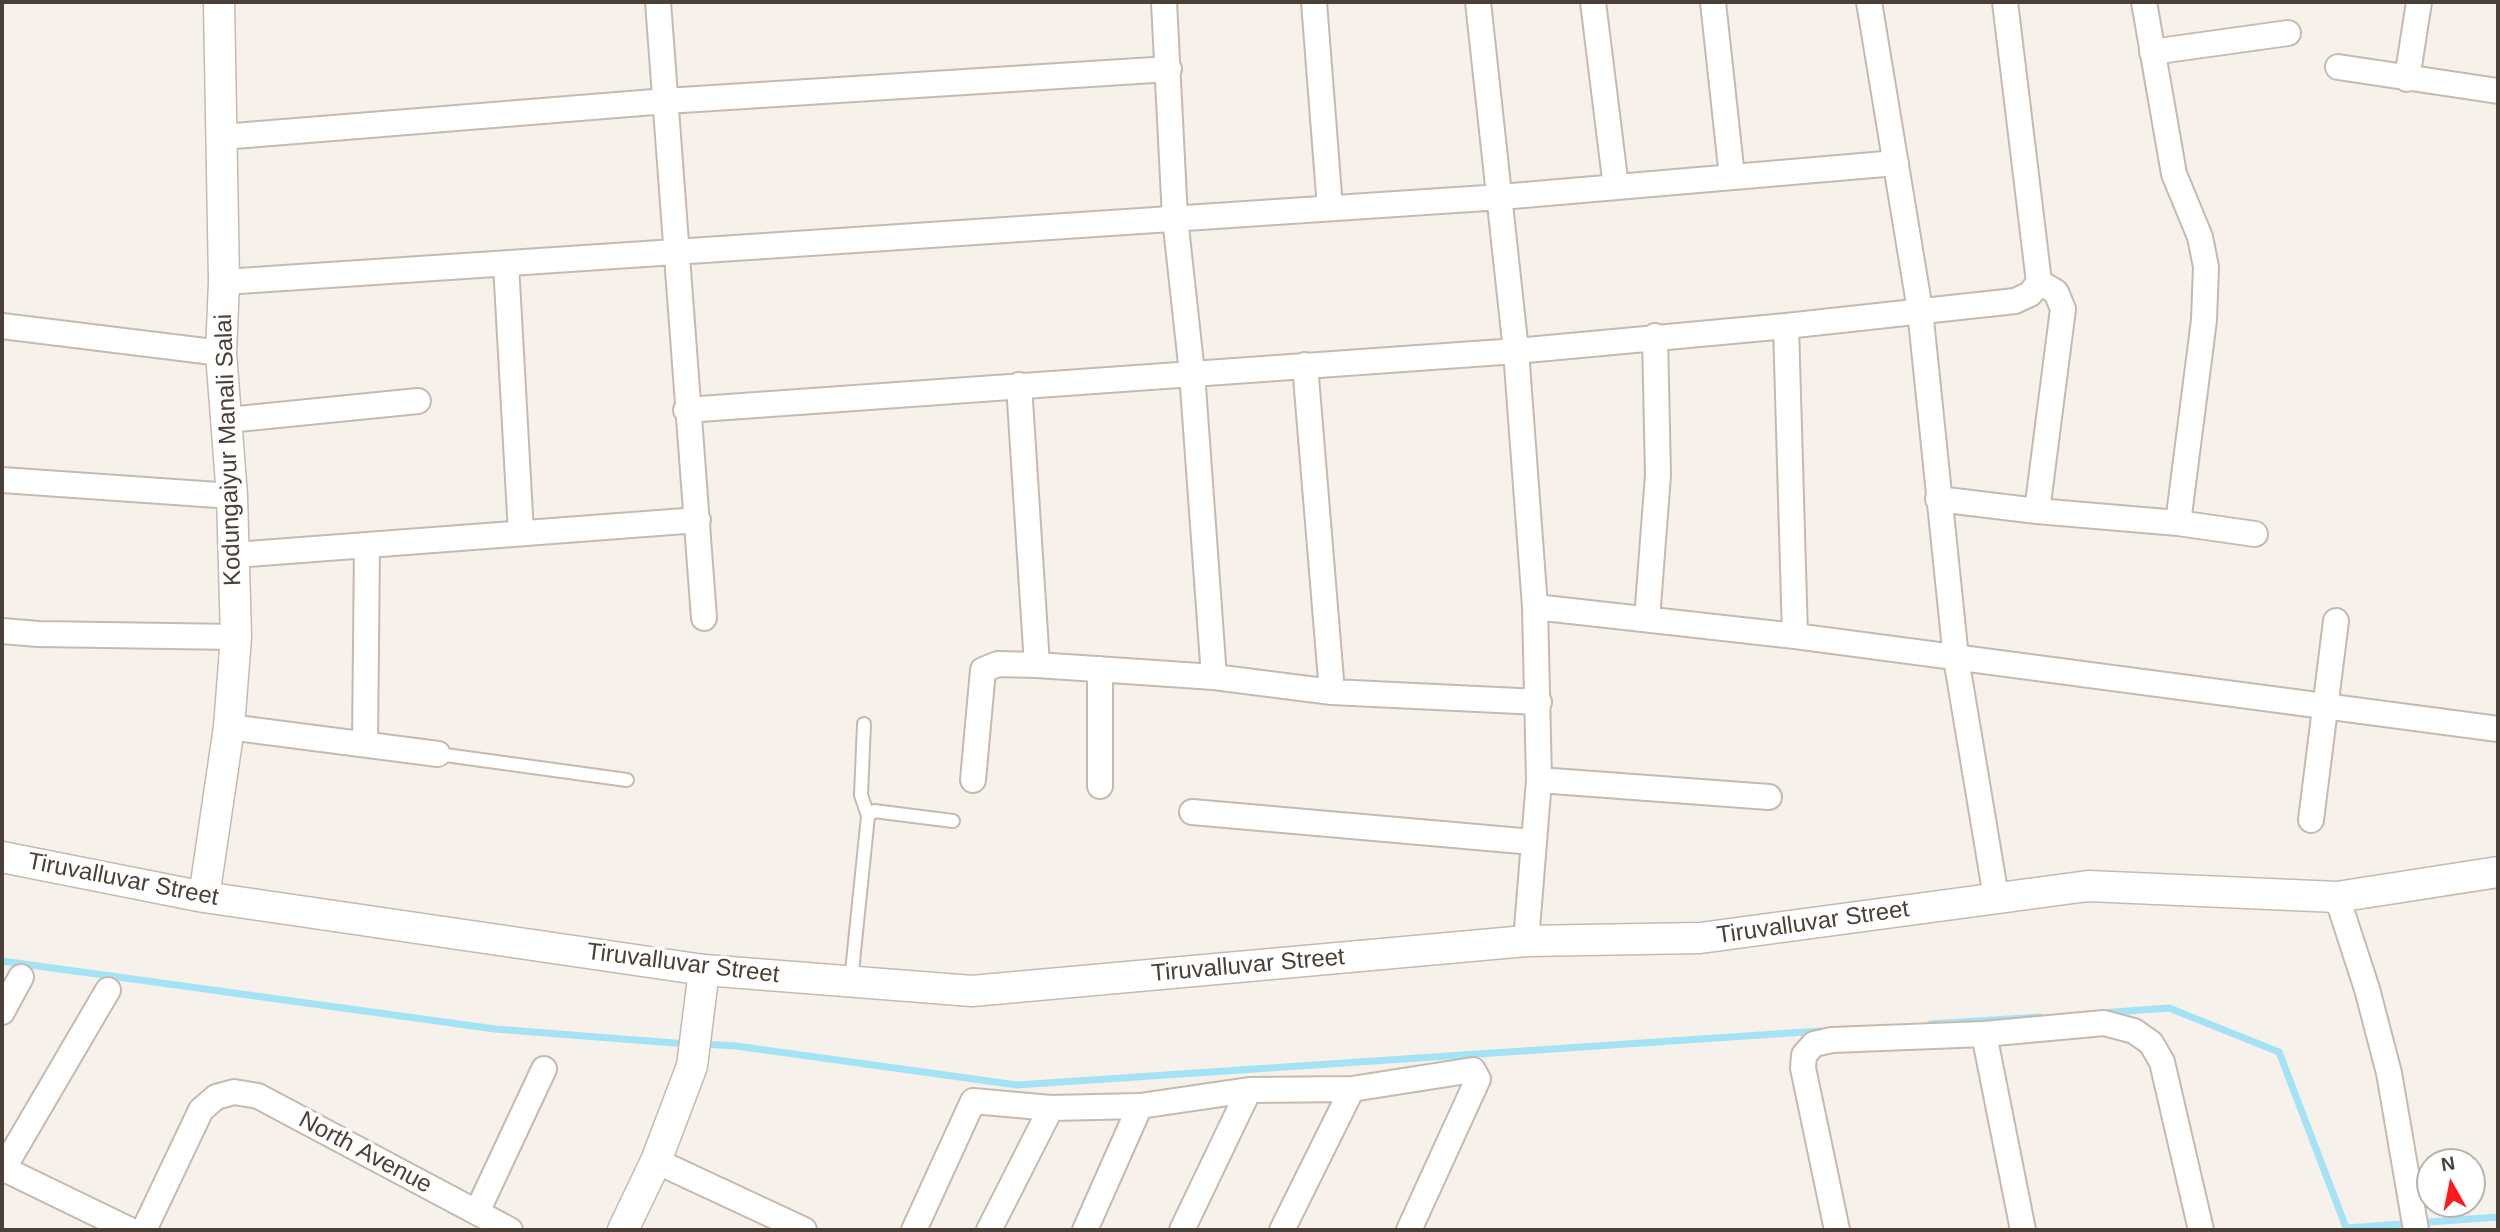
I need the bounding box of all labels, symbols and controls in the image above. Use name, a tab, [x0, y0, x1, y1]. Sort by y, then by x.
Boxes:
street label: Kodungaiyur Manali Salai	[210, 313, 248, 587]
street label: Tiruvalluvar Street	[25, 847, 221, 913]
street label: Tiruvalluvar Street	[1715, 895, 1911, 951]
street label: Tiruvalluvar Street	[585, 938, 781, 990]
street label: Tiruvalluvar Street	[1150, 943, 1346, 989]
street label: North Avenue	[294, 1106, 436, 1200]
north arrow	[2416, 1148, 2486, 1218]
text: N	[2440, 1152, 2456, 1175]

